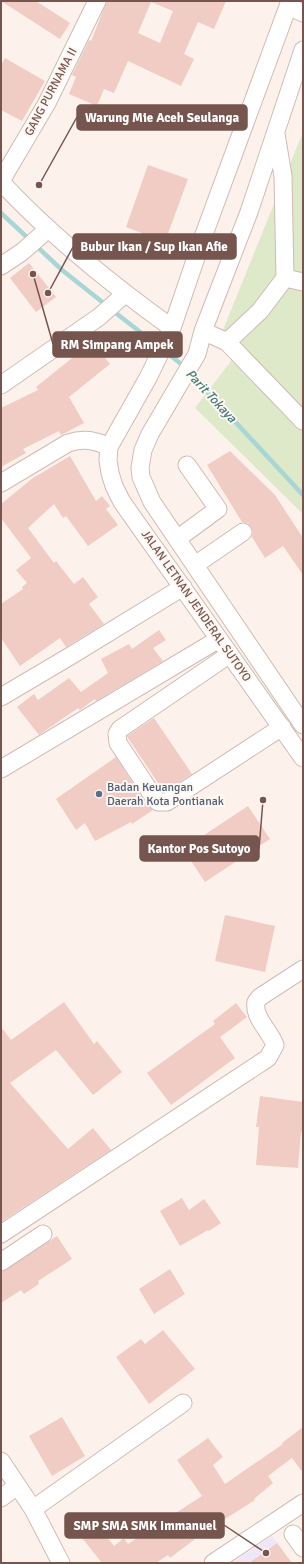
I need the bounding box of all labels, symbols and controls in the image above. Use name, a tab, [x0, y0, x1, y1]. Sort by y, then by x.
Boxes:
street label: GANG PURNAMA II	[21, 45, 81, 139]
callout: Warung Mie Aceh Seulanga	[77, 105, 247, 130]
text: Warung Mie Aceh Seulanga	[85, 110, 239, 126]
callout: Bubur Ikan / Sup Ikan Afie	[73, 234, 236, 259]
text: Bubur Ikan / Sup Ikan Afie	[80, 239, 228, 255]
callout: RM Simpang Ampek	[53, 332, 182, 357]
text: RM Simpang Ampek	[61, 337, 174, 353]
water label: Parit Tokaya	[182, 366, 240, 426]
street label: JALAN LETNAN JENDERAL SUTOYO	[138, 527, 254, 685]
place label: Badan Keuangan Daerah Kota Pontianak	[107, 780, 224, 809]
marker: Badan Keuangan Daerah Kota Pontianak	[94, 789, 104, 799]
callout: Kantor Pos Sutoyo	[140, 836, 259, 861]
text: Kantor Pos Sutoyo	[147, 841, 251, 857]
callout: SMP SMA SMK Immanuel	[65, 1513, 224, 1538]
text: SMP SMA SMK Immanuel	[73, 1518, 217, 1534]

